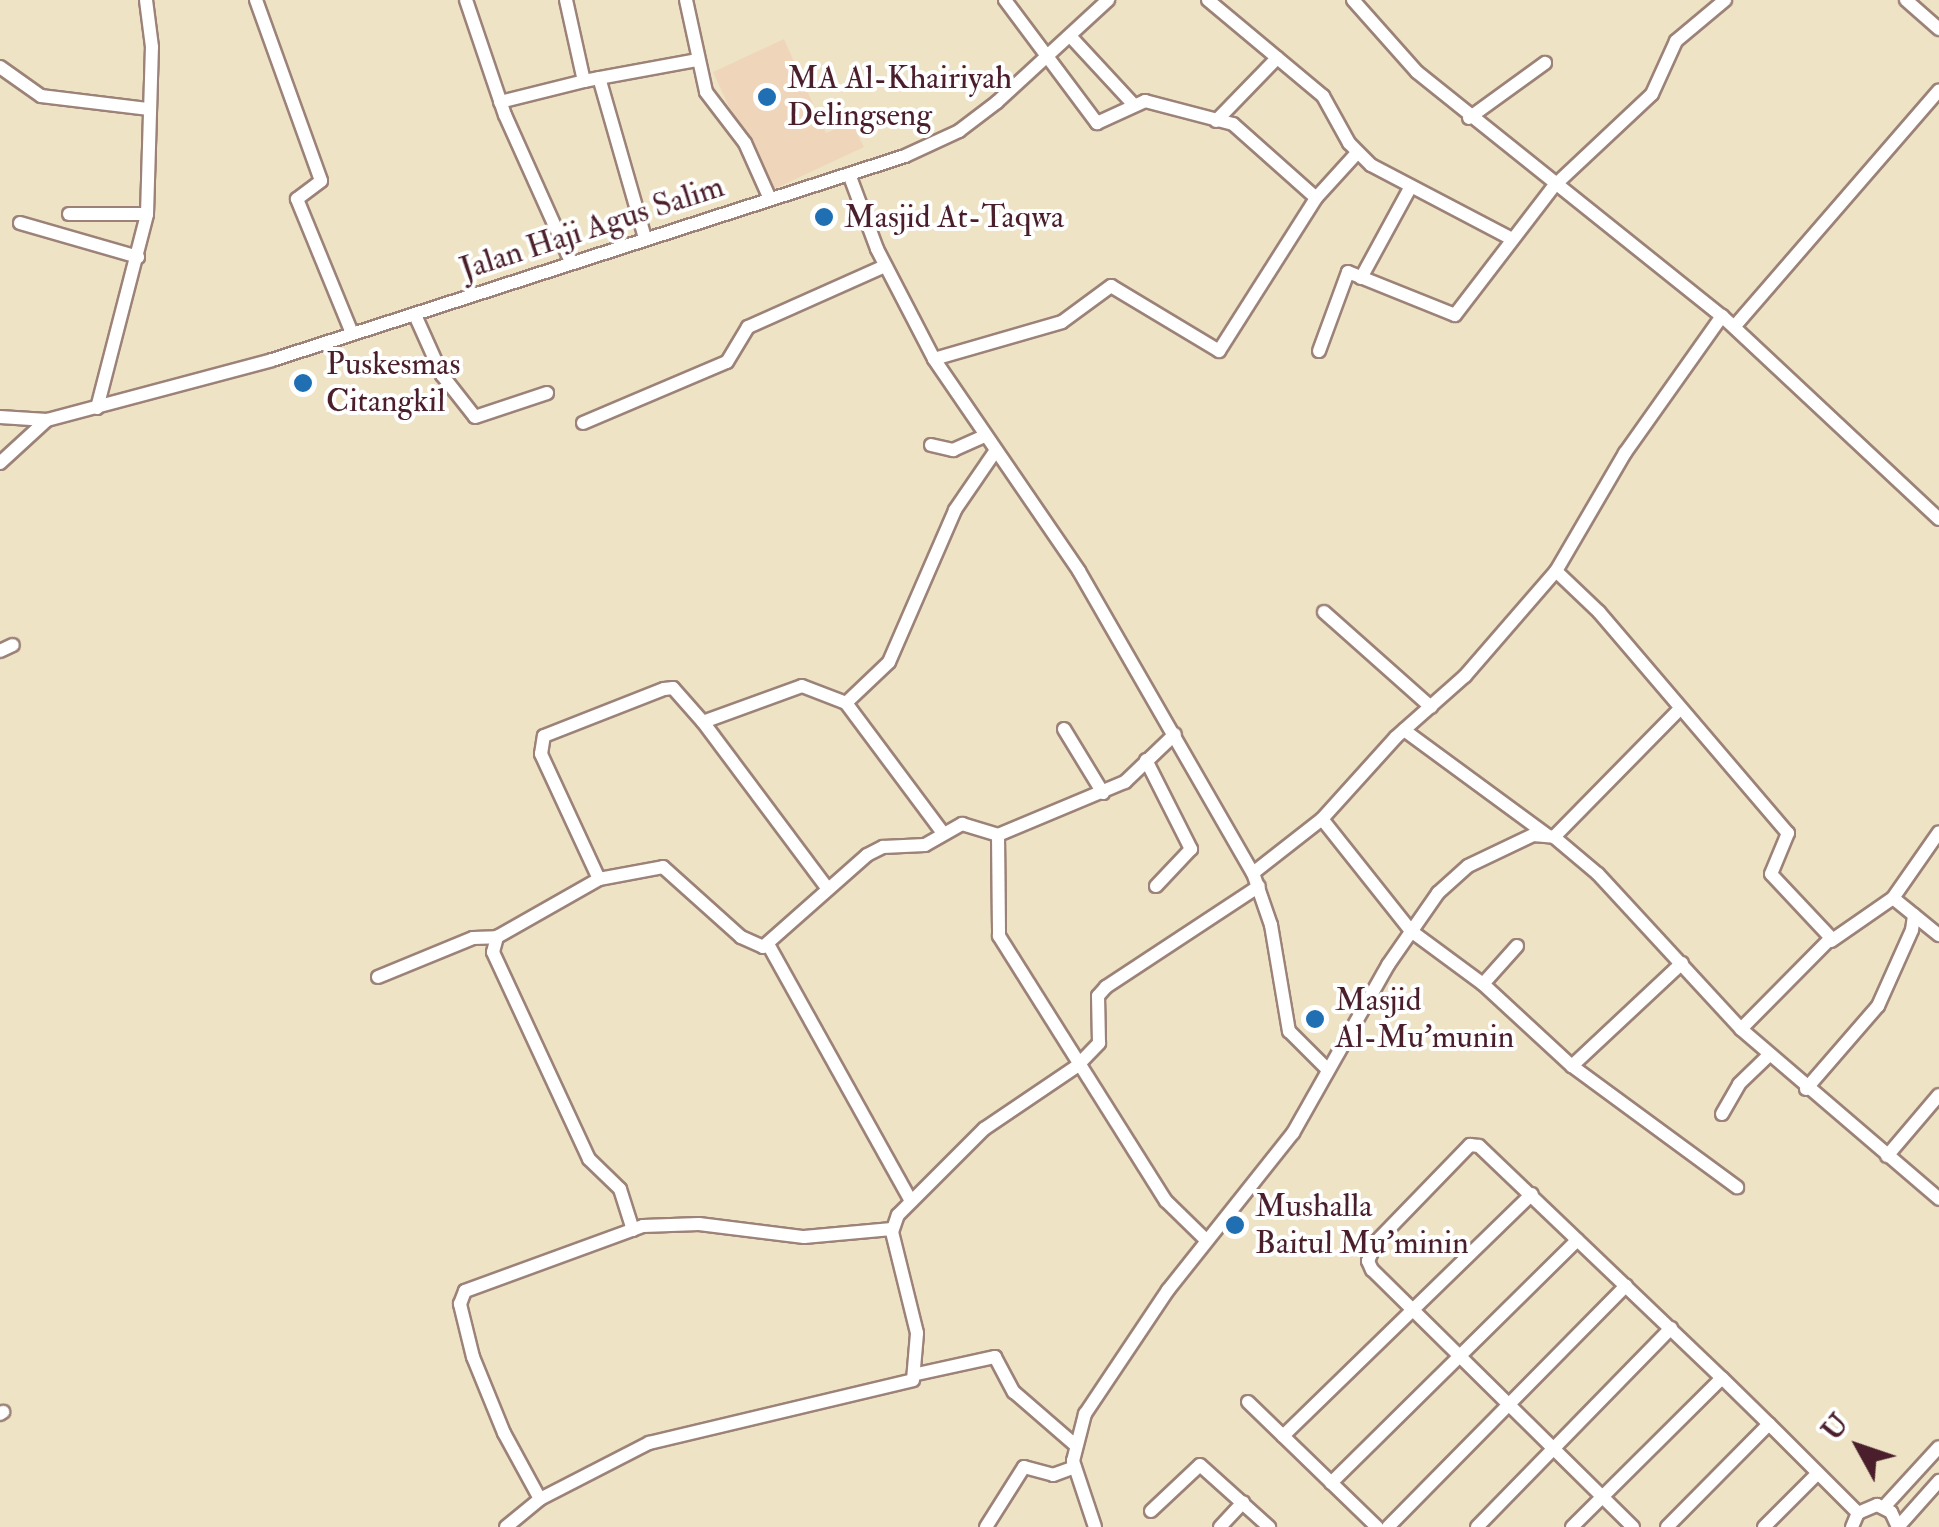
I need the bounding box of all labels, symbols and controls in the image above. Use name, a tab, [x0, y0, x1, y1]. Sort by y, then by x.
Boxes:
place label: MA Al-Khairiyah Delingseng	[787, 60, 1012, 135]
marker: MA Al-Khairiyah Delingseng	[756, 86, 778, 108]
street label: Jalan Haji Agus Salim	[455, 167, 729, 289]
place label: Masjid At-Taqwa	[844, 198, 1064, 236]
marker: Masjid At-Taqwa	[813, 206, 835, 228]
place label: Puskesmas Citangkil	[326, 346, 460, 421]
marker: Puskesmas Citangkil	[290, 370, 316, 396]
place label: Masjid Al-Mu'munin	[1335, 982, 1514, 1057]
marker: Masjid Al-Mu'munin	[1304, 1008, 1326, 1030]
place label: Mushalla Baitul Mu'minin	[1255, 1188, 1469, 1263]
marker: Mushalla Baitul Mu'minin	[1224, 1214, 1246, 1236]
north arrow	[1809, 1397, 1909, 1497]
text: U	[1815, 1407, 1857, 1448]

